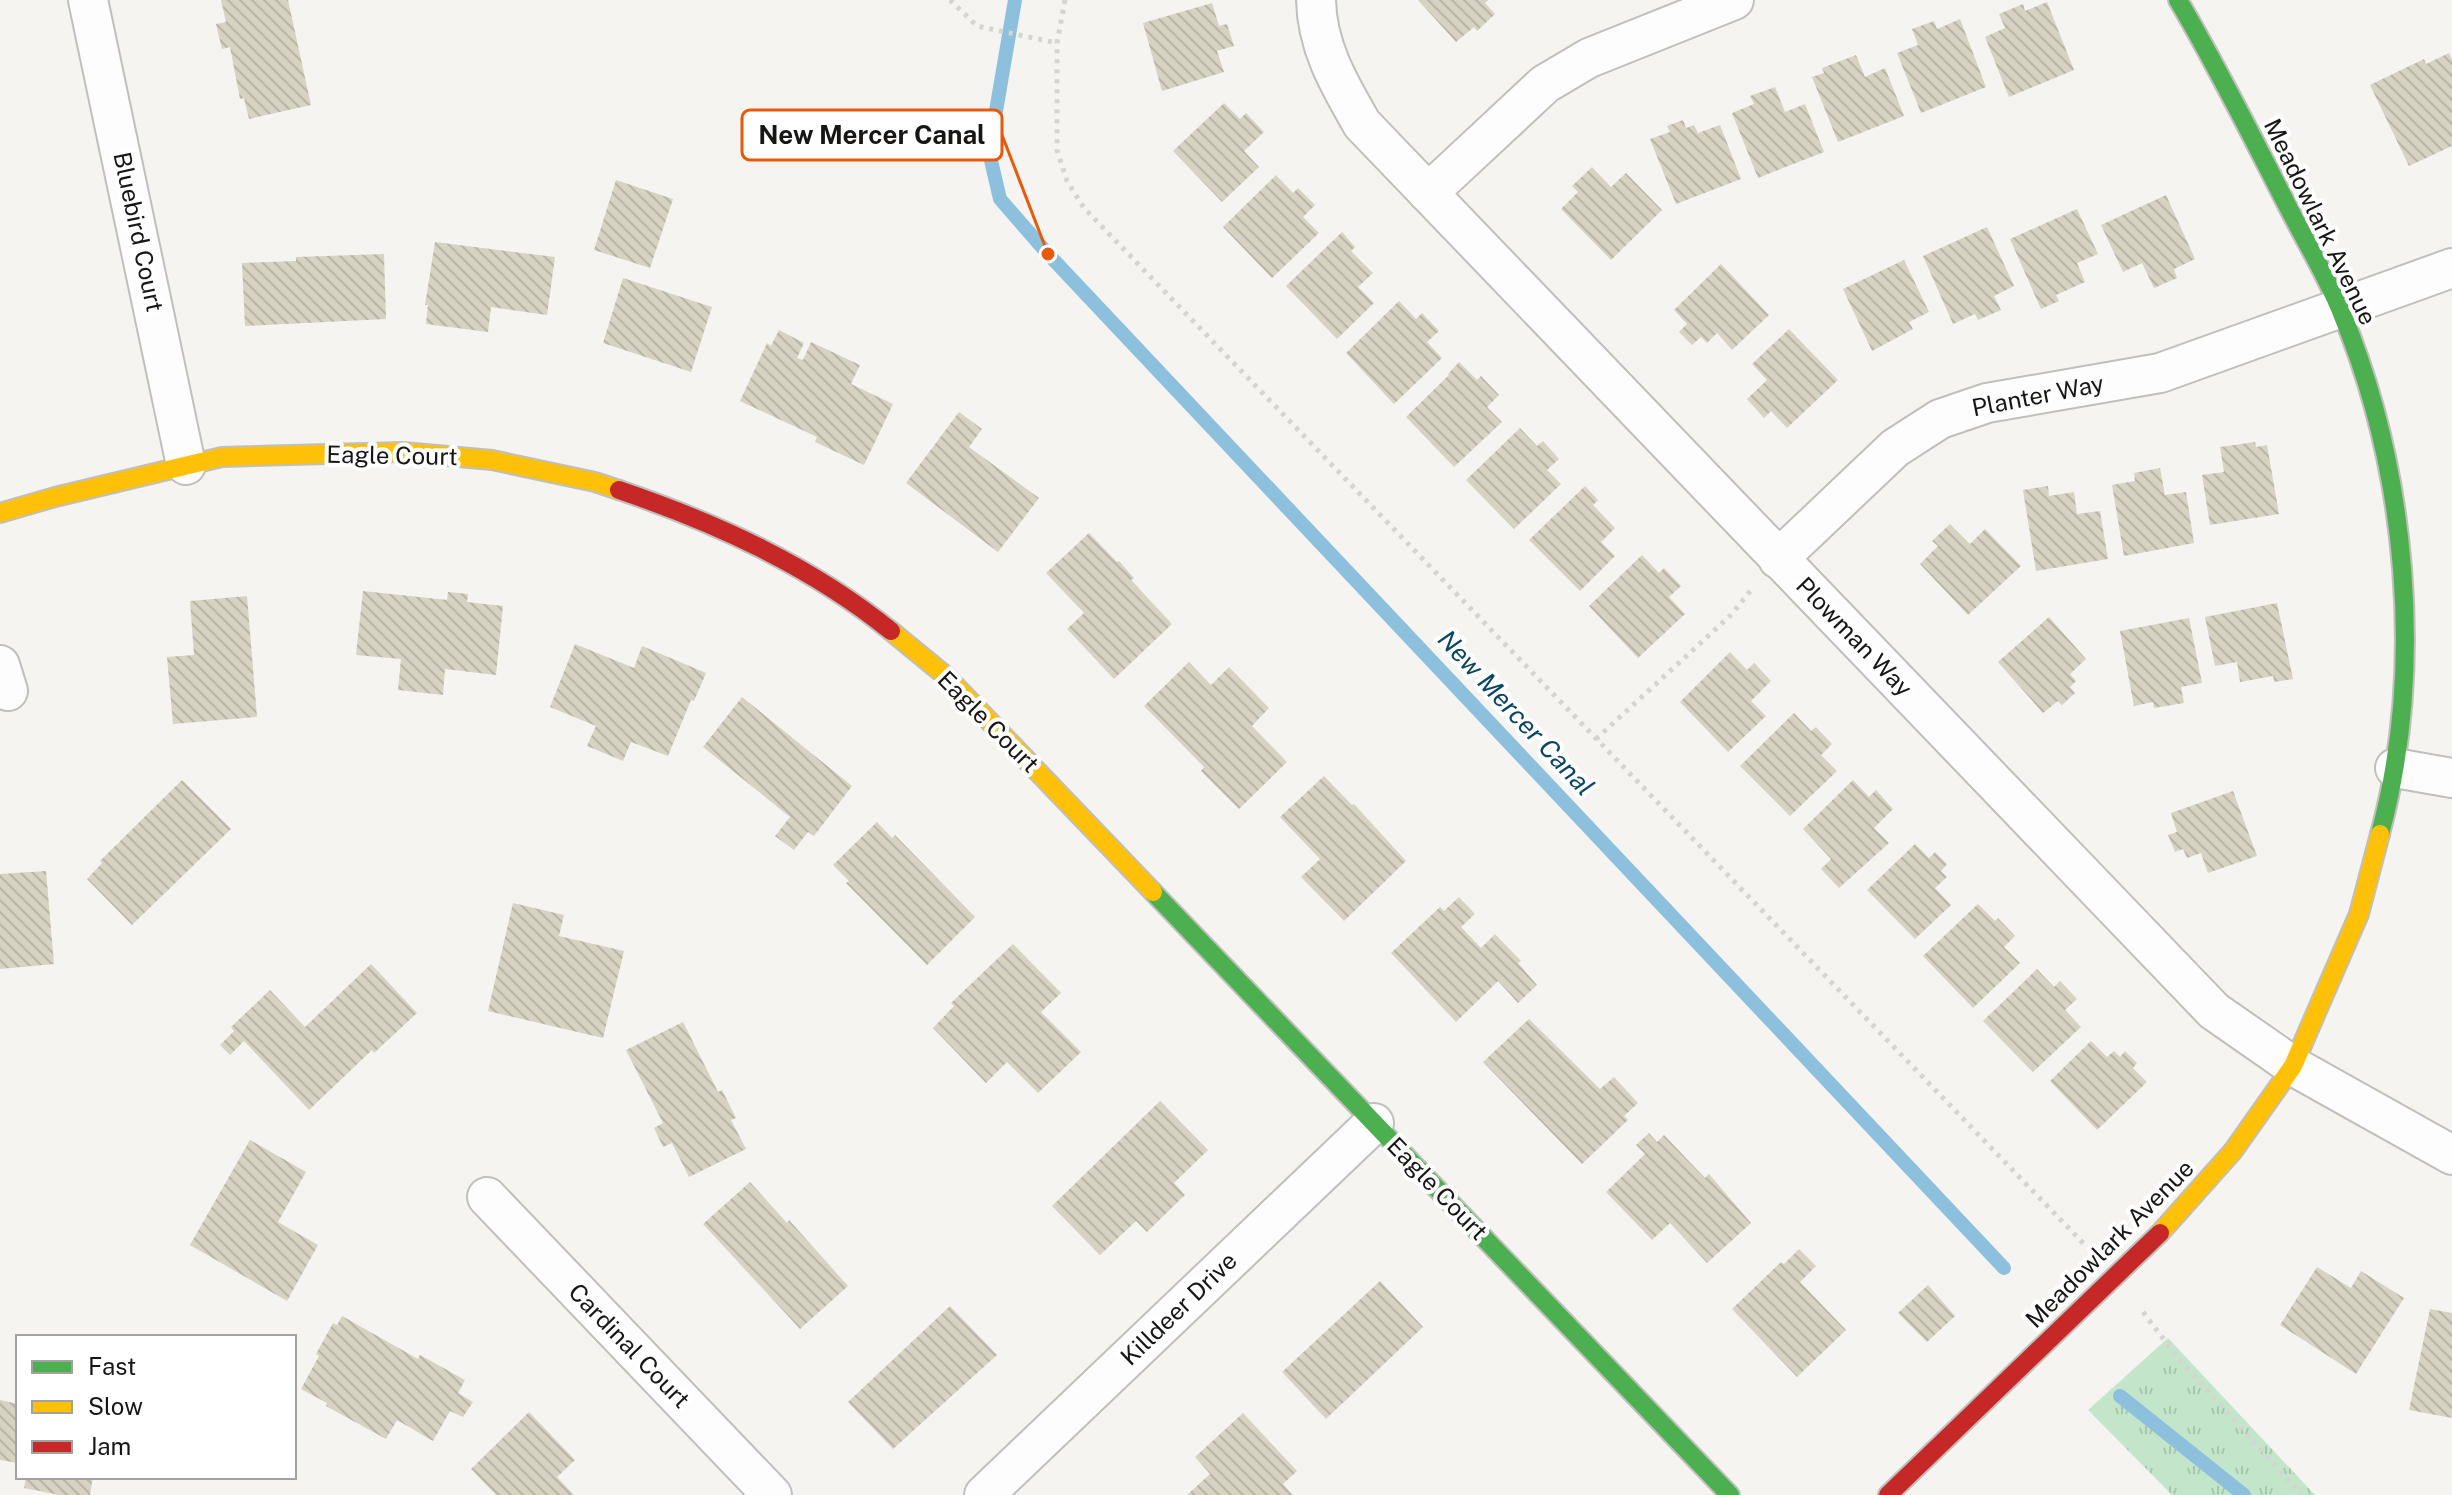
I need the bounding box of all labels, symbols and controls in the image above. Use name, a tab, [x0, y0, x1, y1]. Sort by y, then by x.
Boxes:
callout: New Mercer Canal	[742, 110, 1002, 160]
street label: Meadowlark Avenue	[2259, 114, 2383, 329]
text: New Mercer Canal	[758, 119, 986, 150]
street label: Bluebird Court	[108, 149, 170, 314]
street label: Planter Way	[1969, 368, 2106, 422]
street label: Eagle Court	[326, 440, 458, 470]
street label: Plowman Way	[1791, 571, 1919, 702]
water label: New Mercer Canal	[1432, 624, 1601, 802]
street label: Eagle Court	[932, 665, 1045, 778]
street label: Eagle Court	[1382, 1131, 1493, 1245]
street label: Meadowlark Avenue	[2020, 1154, 2199, 1333]
street label: Killdeer Drive	[1115, 1246, 1242, 1371]
street label: Cardinal Court	[563, 1277, 696, 1413]
legend	[16, 1335, 296, 1479]
text: Fast	[88, 1352, 136, 1380]
text: Slow	[88, 1392, 143, 1420]
text: Jam	[88, 1432, 131, 1460]

